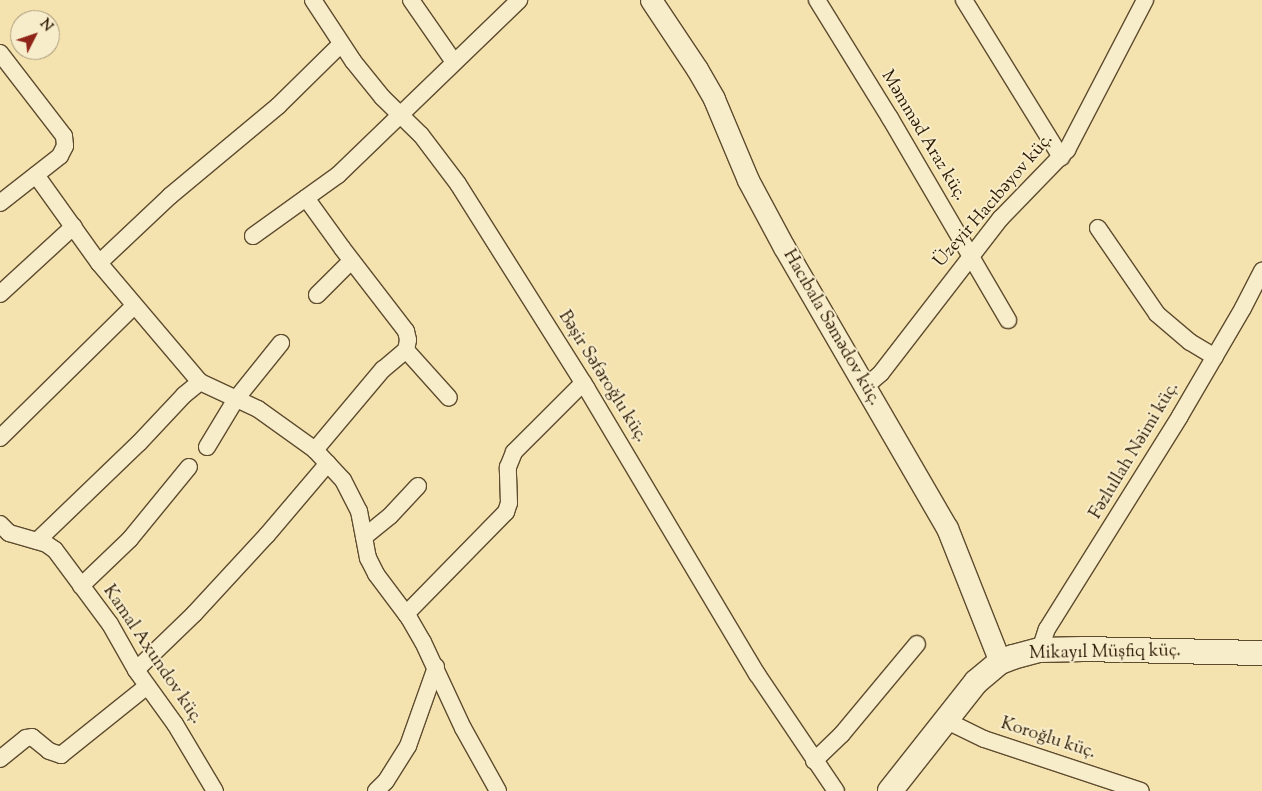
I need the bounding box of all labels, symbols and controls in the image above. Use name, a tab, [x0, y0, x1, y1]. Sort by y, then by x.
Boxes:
north arrow	[10, 10, 60, 60]
text: N	[34, 15, 57, 37]
street label: Məmməd Araz küç.	[876, 67, 970, 205]
street label: Üzeyir Hacıbəyov küç.	[930, 130, 1058, 272]
street label: Hacıbala Səmədov küç.	[777, 246, 885, 410]
street label: Bəşir Səfəroğlu küç.	[553, 307, 651, 447]
street label: Fəzlullah Nəimi küç.	[1086, 379, 1184, 523]
street label: Kamal Axundov küç.	[97, 581, 207, 729]
street label: Mikayıl Müşfiq küç.	[1029, 641, 1181, 665]
street label: Koroğlu küç.	[998, 714, 1098, 764]

